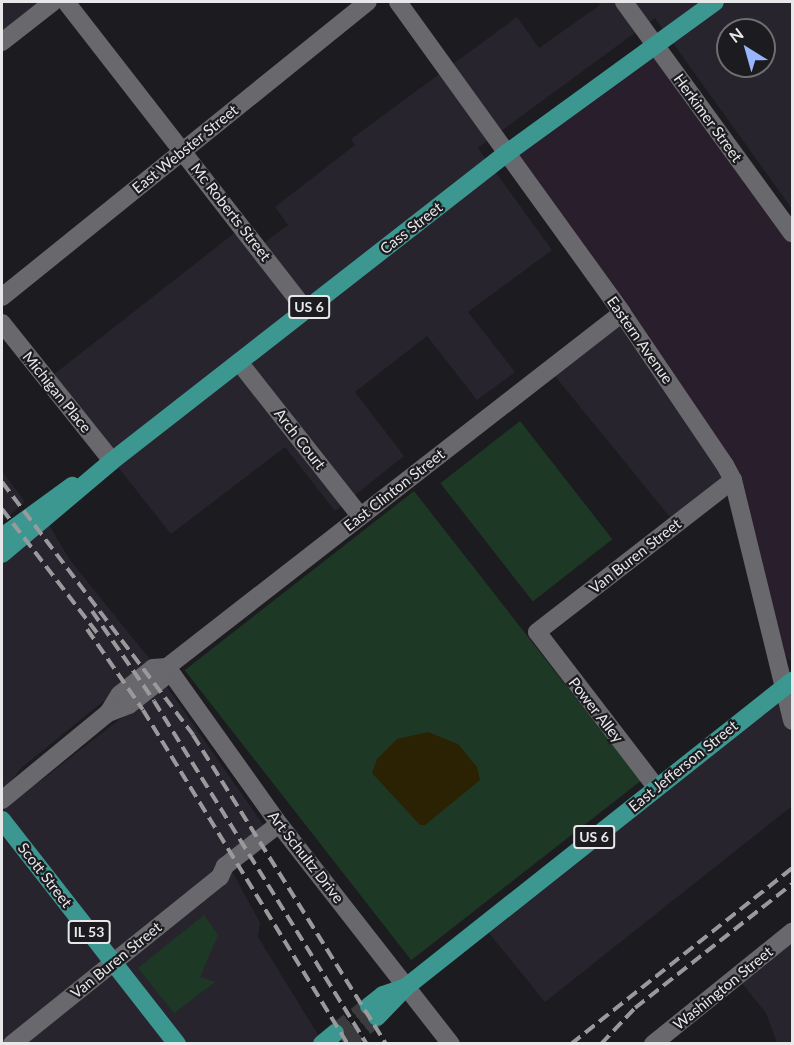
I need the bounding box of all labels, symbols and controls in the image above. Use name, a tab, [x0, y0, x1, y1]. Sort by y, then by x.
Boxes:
north arrow	[716, 18, 776, 78]
text: N	[725, 24, 747, 46]
street label: Herkimer Street	[670, 70, 746, 166]
street label: East Webster Street	[128, 101, 242, 197]
street label: Mc Roberts Street	[187, 160, 275, 264]
street label: Cass Street	[376, 198, 446, 258]
street label: Eastern Avenue	[603, 293, 677, 387]
road number: US 6	[288, 296, 330, 318]
street label: Michigan Place	[19, 348, 95, 436]
street label: Arch Court	[271, 405, 329, 473]
street label: East Clinton Street	[340, 445, 448, 535]
street label: Van Buren Street	[586, 515, 684, 597]
street label: Power Alley	[565, 674, 627, 746]
street label: East Jefferson Street	[625, 716, 741, 816]
street label: Art Schultz Drive	[264, 807, 348, 907]
road number: US 6	[573, 826, 615, 848]
street label: Scott Street	[14, 839, 76, 911]
street label: Van Buren Street	[67, 918, 165, 1002]
road number: IL 53	[66, 921, 112, 943]
street label: Washington Street	[670, 943, 776, 1033]

